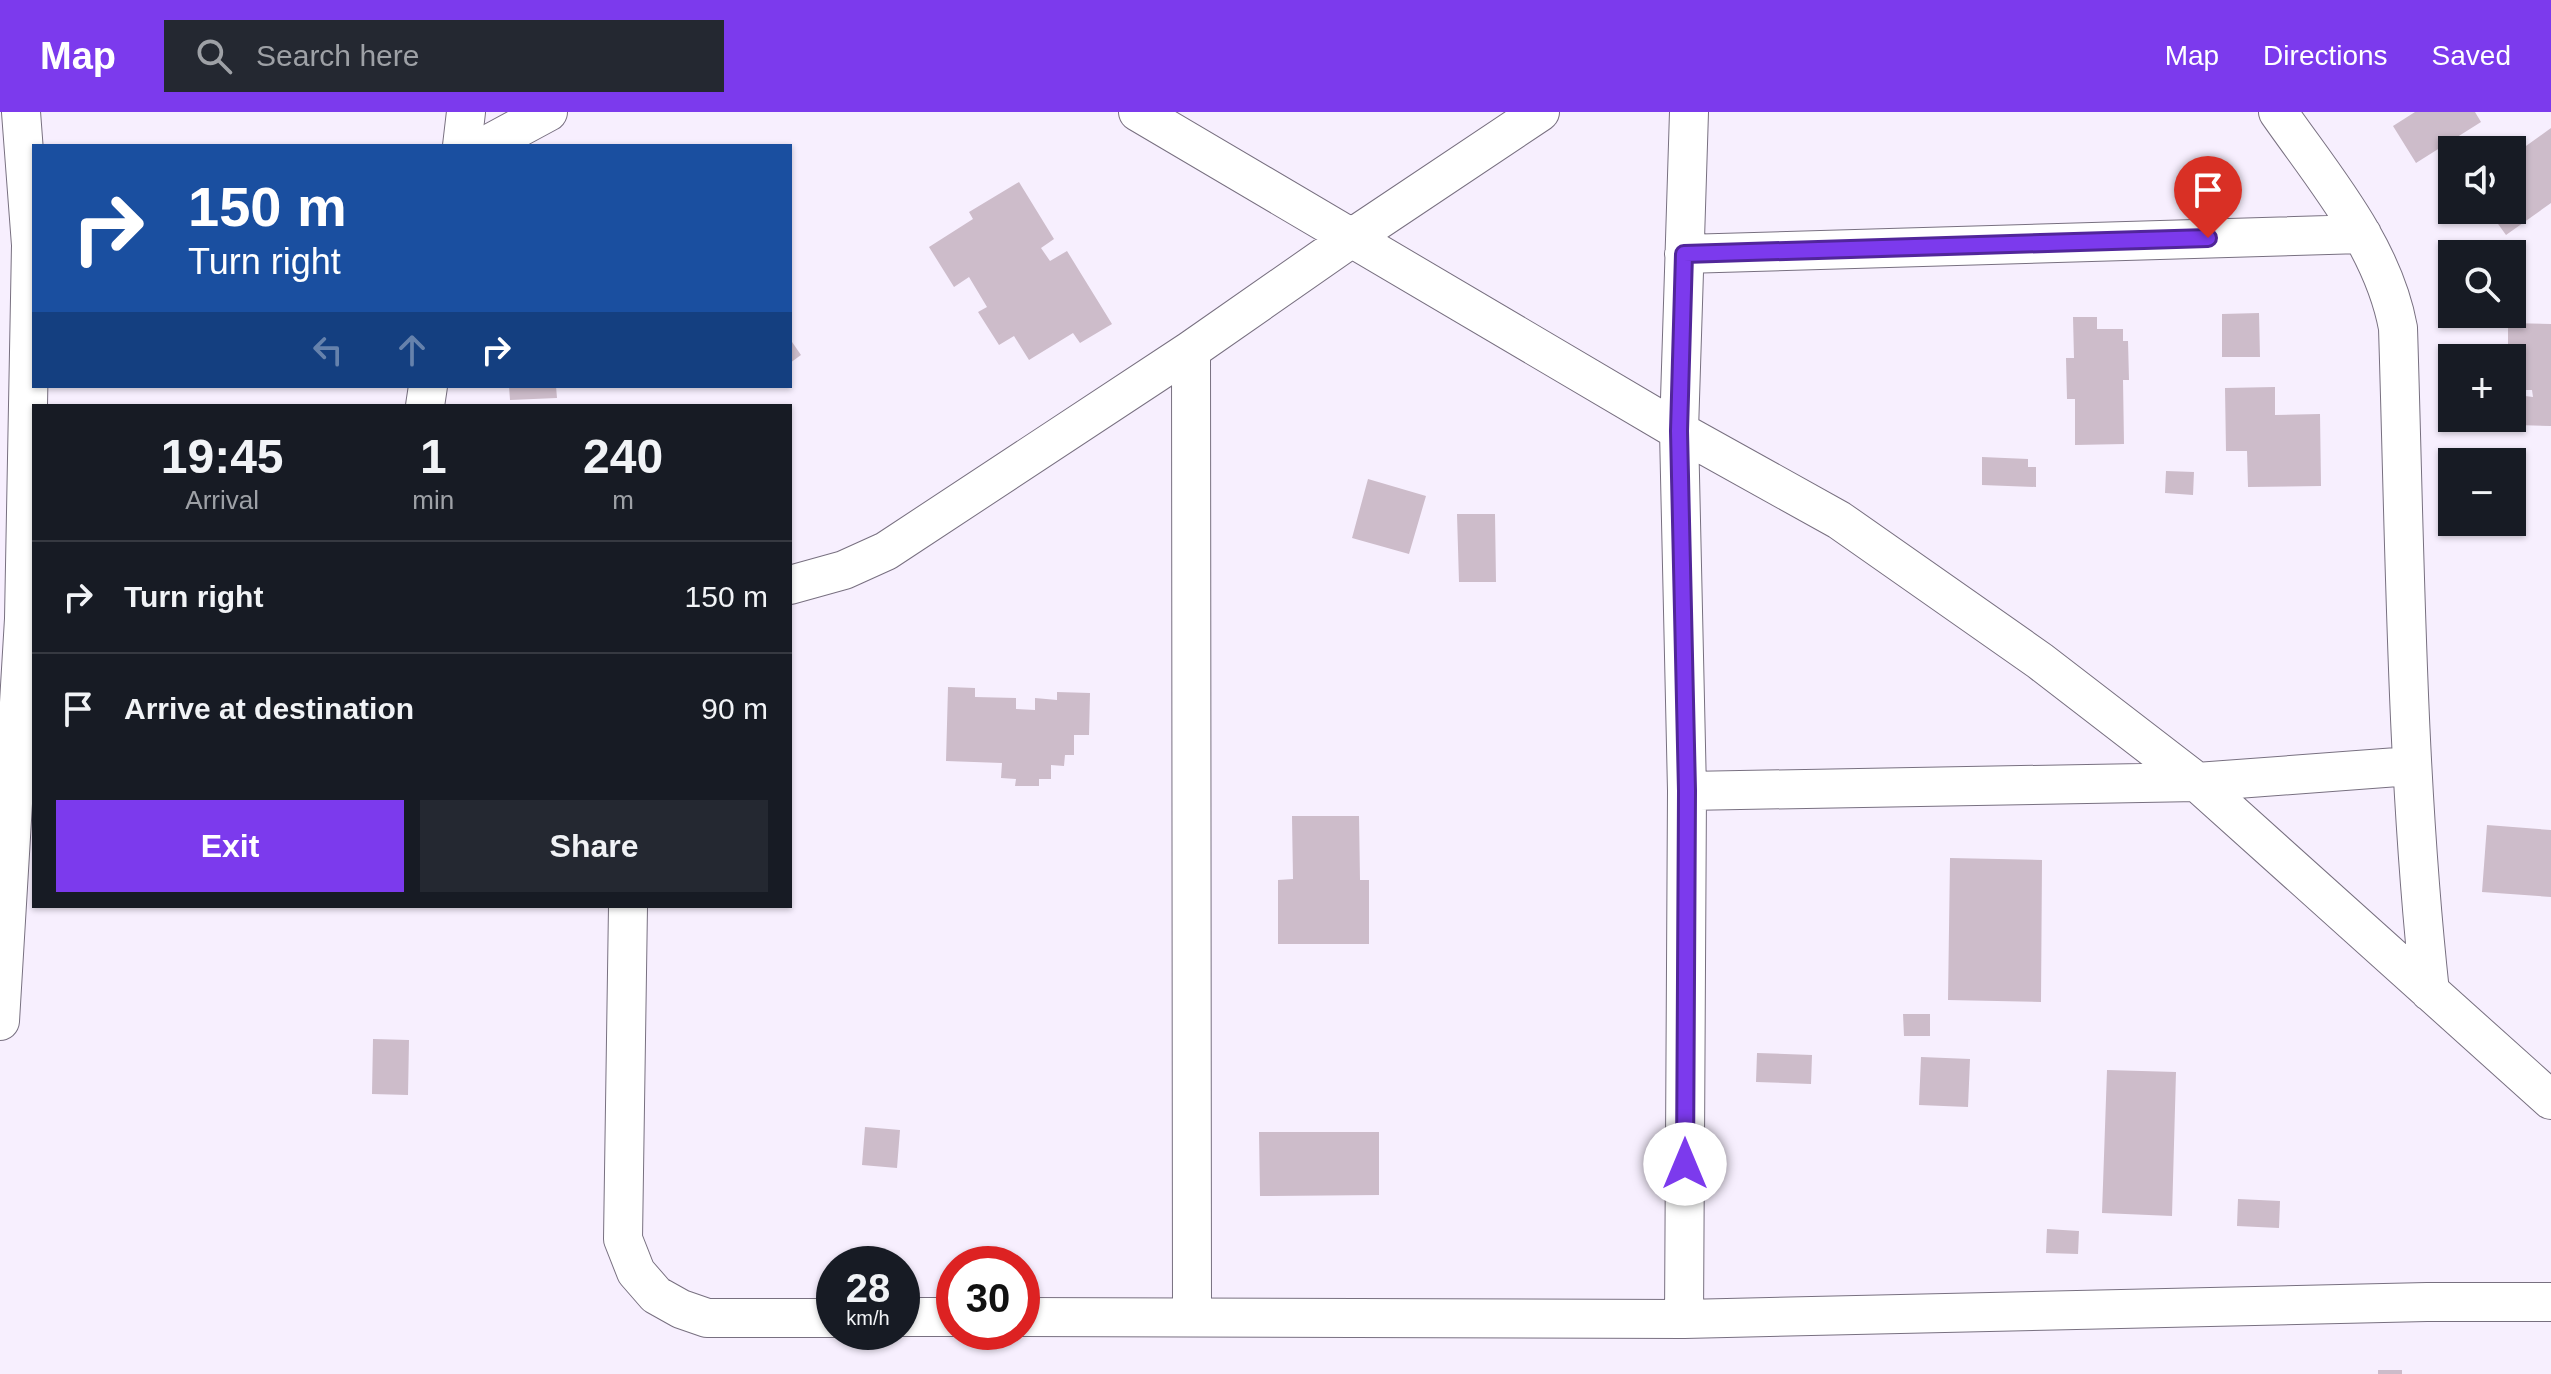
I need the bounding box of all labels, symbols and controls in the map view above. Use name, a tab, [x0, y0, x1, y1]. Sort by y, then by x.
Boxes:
search box	[164, 20, 724, 92]
icon: search	[192, 34, 236, 78]
text: Map	[40, 35, 116, 77]
text: Search here	[256, 39, 419, 72]
text: Map	[2165, 40, 2219, 71]
text: Directions	[2263, 40, 2388, 71]
text: Saved	[2432, 40, 2511, 71]
map controls	[2438, 136, 2526, 536]
button: sound	[2438, 136, 2526, 224]
pin	[2174, 156, 2242, 238]
icon: arrive	[2186, 168, 2230, 212]
text: 150 m	[188, 175, 347, 238]
icon: right	[56, 176, 160, 280]
button: search	[2438, 240, 2526, 328]
text: Turn right	[188, 241, 341, 282]
icon: left	[306, 328, 350, 372]
icon: ahead	[390, 328, 434, 372]
icon: right	[474, 328, 518, 372]
button: +	[2438, 344, 2526, 432]
text: 19:45	[161, 430, 284, 483]
text: 1	[420, 430, 447, 483]
text: 240	[583, 430, 663, 483]
button: −	[2438, 448, 2526, 536]
text: Arrival	[185, 485, 259, 515]
text: min	[412, 485, 454, 515]
text: m	[612, 485, 634, 515]
icon: right	[56, 575, 100, 619]
text: Turn right	[124, 580, 263, 613]
text: 150 m	[685, 580, 768, 613]
icon: arrive	[56, 687, 100, 731]
text: Arrive at destination	[124, 692, 414, 725]
text: 90 m	[701, 692, 768, 725]
button: Exit	[56, 800, 404, 892]
button: Share	[420, 800, 768, 892]
position arrow	[1643, 1122, 1727, 1206]
speed limit sign: 30	[936, 1246, 1040, 1350]
text: 28	[846, 1266, 890, 1310]
text: km/h	[846, 1307, 890, 1329]

